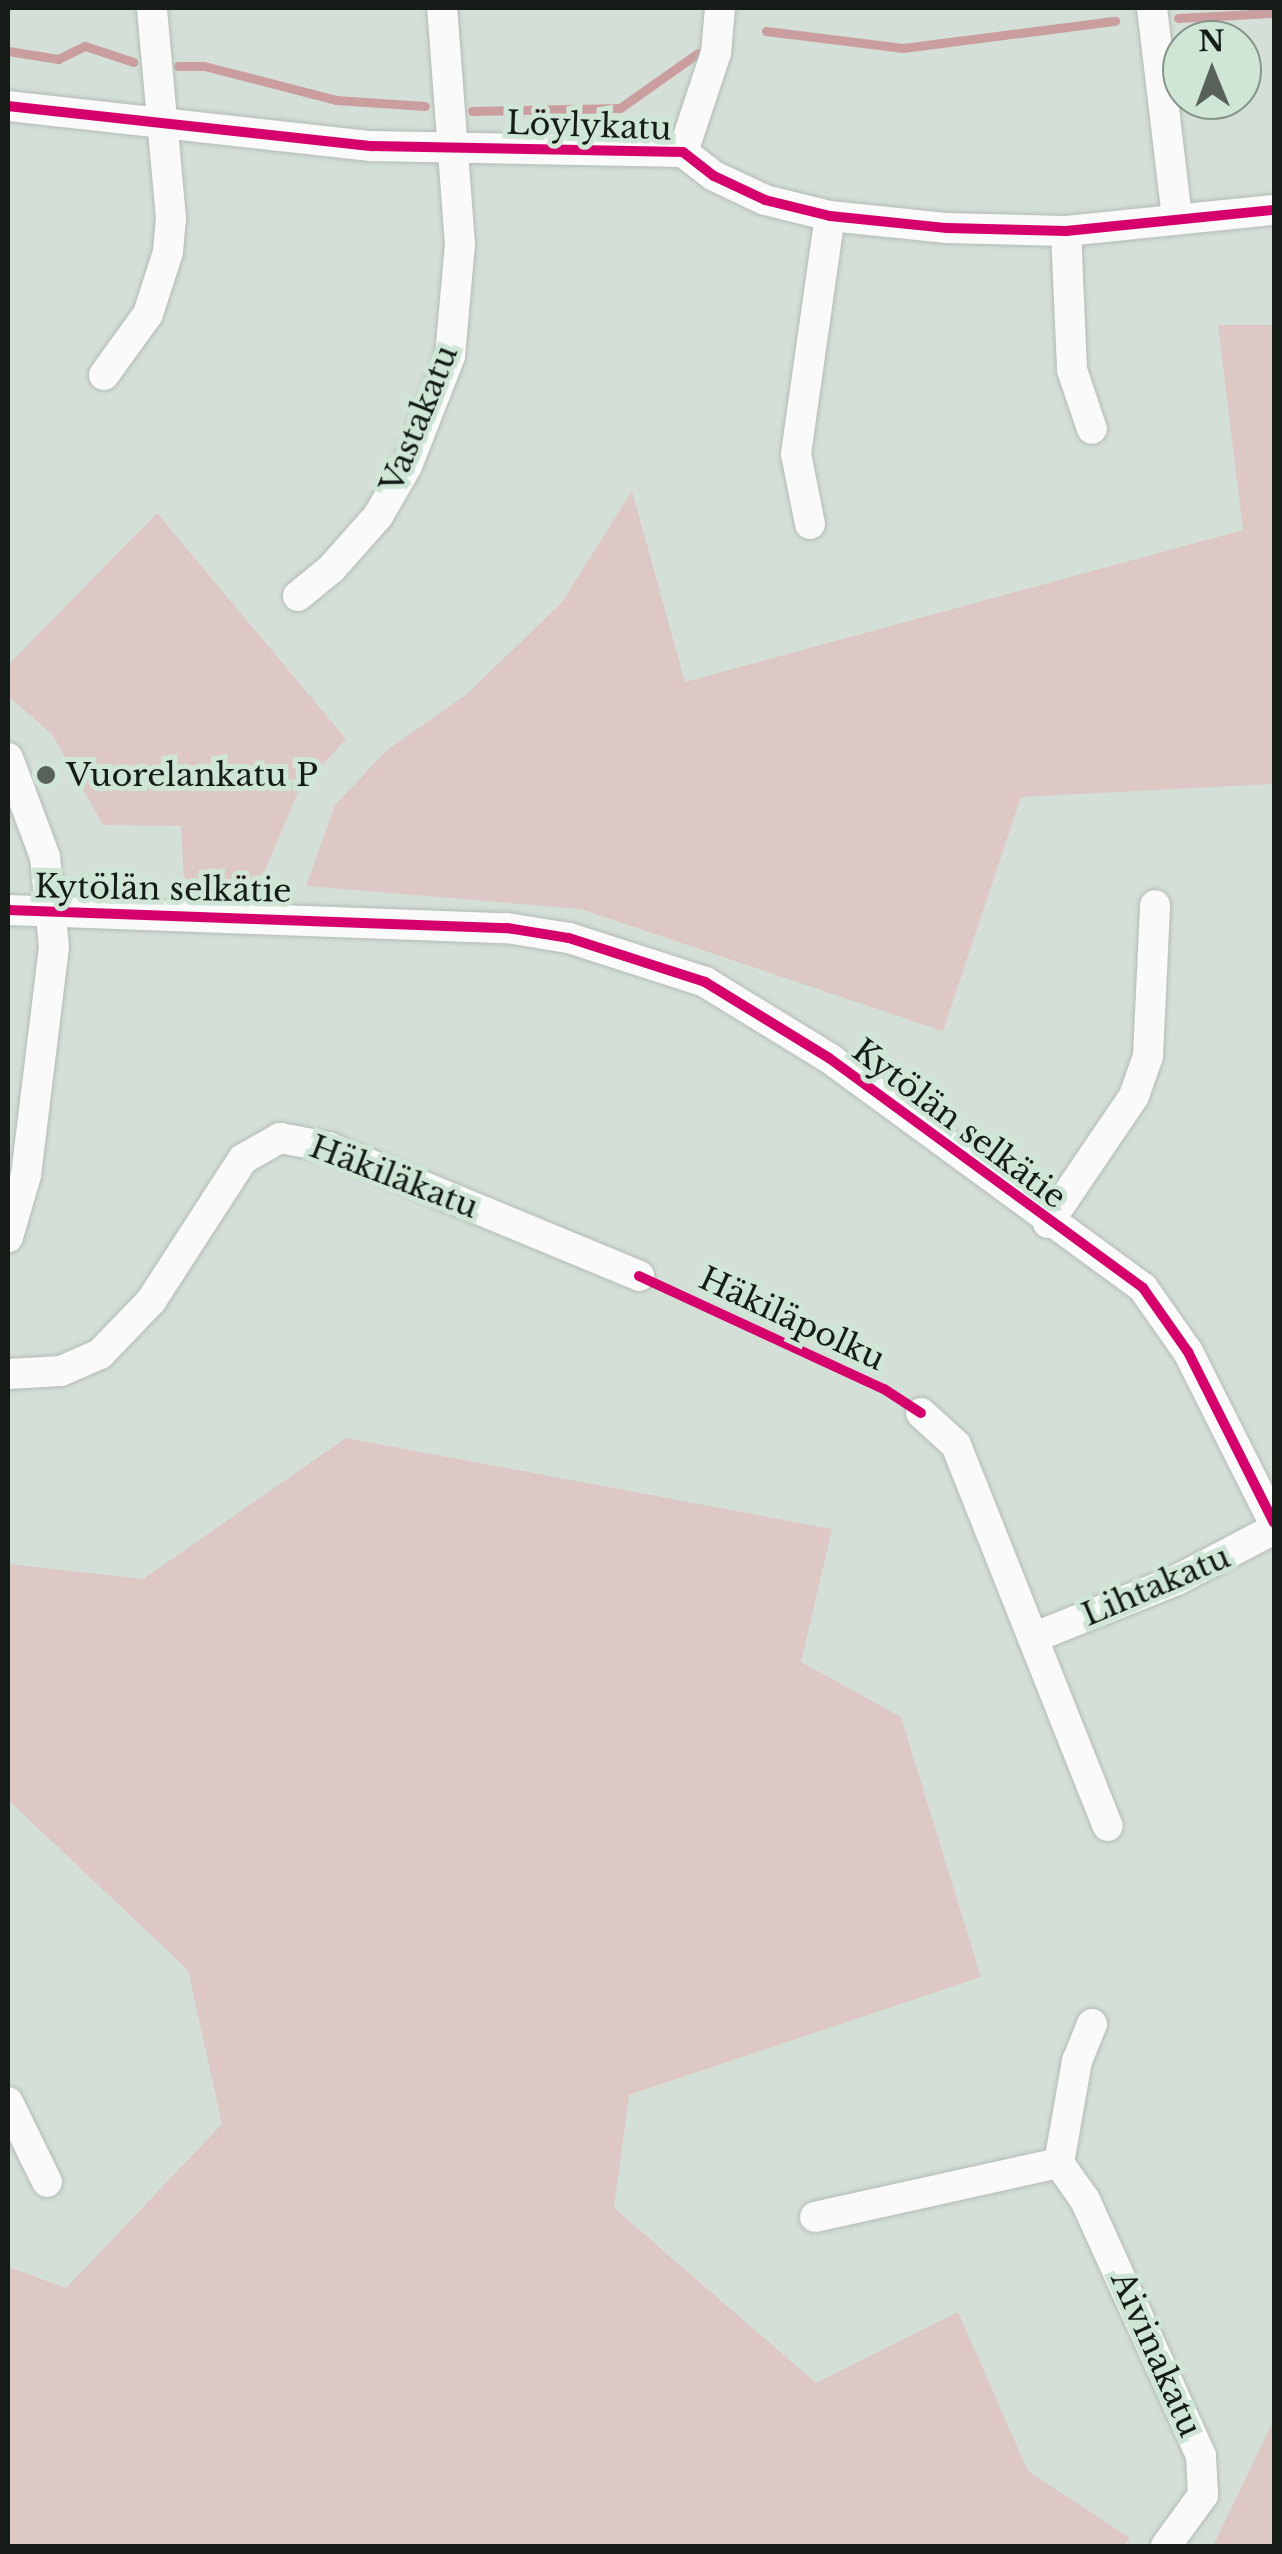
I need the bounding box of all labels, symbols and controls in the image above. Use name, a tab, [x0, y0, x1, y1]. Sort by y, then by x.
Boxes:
north arrow	[1162, 20, 1262, 120]
text: N	[1198, 24, 1225, 59]
street label: Löylykatu	[506, 104, 672, 148]
street label: Vastakatu	[372, 340, 466, 498]
place label: Vuorelankatu P	[66, 756, 318, 794]
marker: Vuorelankatu P	[35, 764, 57, 786]
street label: Kytölän selkätie	[34, 868, 292, 910]
street label: Kytölän selkätie	[845, 1031, 1073, 1217]
street label: Häkiläkatu	[304, 1127, 484, 1227]
street label: Häkiläpolku	[693, 1259, 891, 1379]
street label: Lihtakatu	[1076, 1538, 1236, 1634]
street label: Aivinakatu	[1103, 2266, 1209, 2442]

